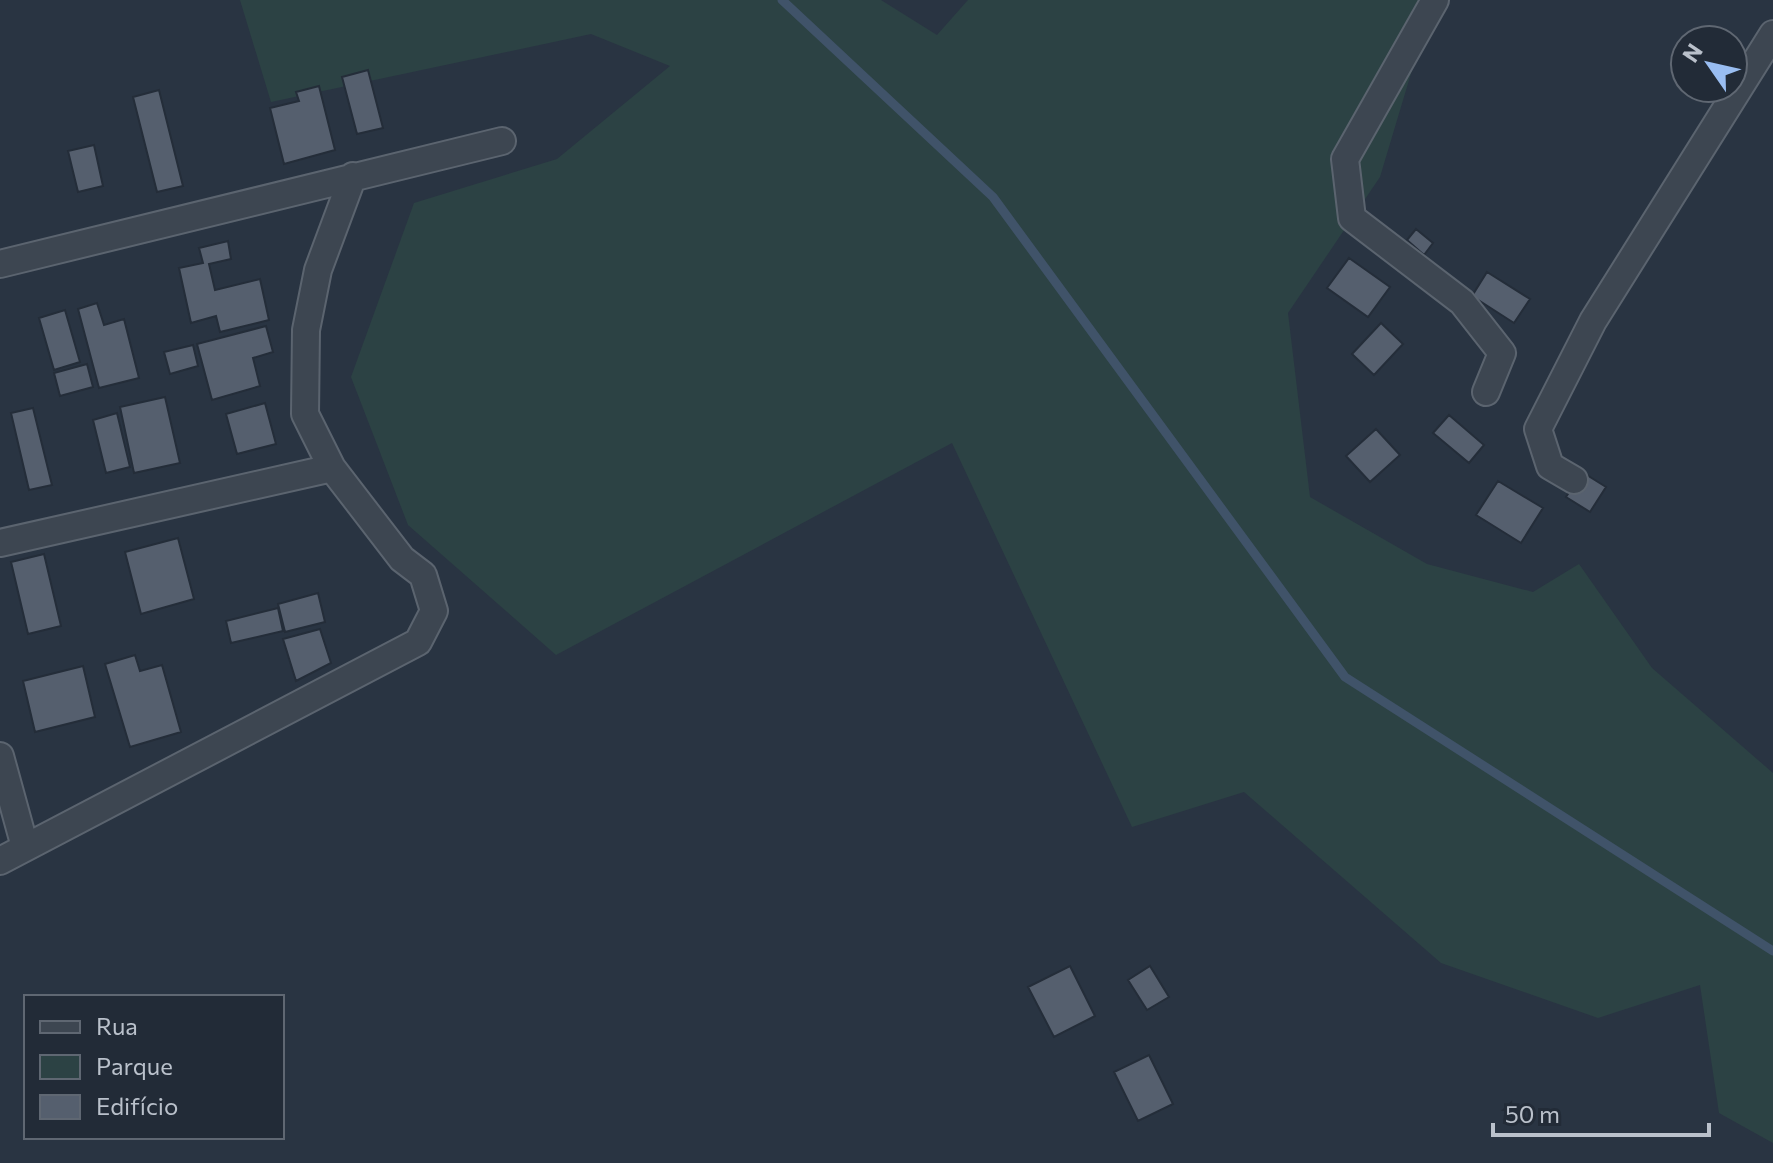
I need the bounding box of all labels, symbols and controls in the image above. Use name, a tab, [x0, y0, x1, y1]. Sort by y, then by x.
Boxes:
north arrow	[1669, 24, 1749, 104]
text: N	[1676, 38, 1708, 67]
legend	[24, 995, 284, 1139]
text: Rua	[96, 1011, 138, 1040]
text: Parque	[96, 1051, 173, 1080]
scale bar	[1493, 1087, 1709, 1137]
text: Edifício	[96, 1091, 178, 1120]
text: 50 m	[1505, 1099, 1560, 1128]

